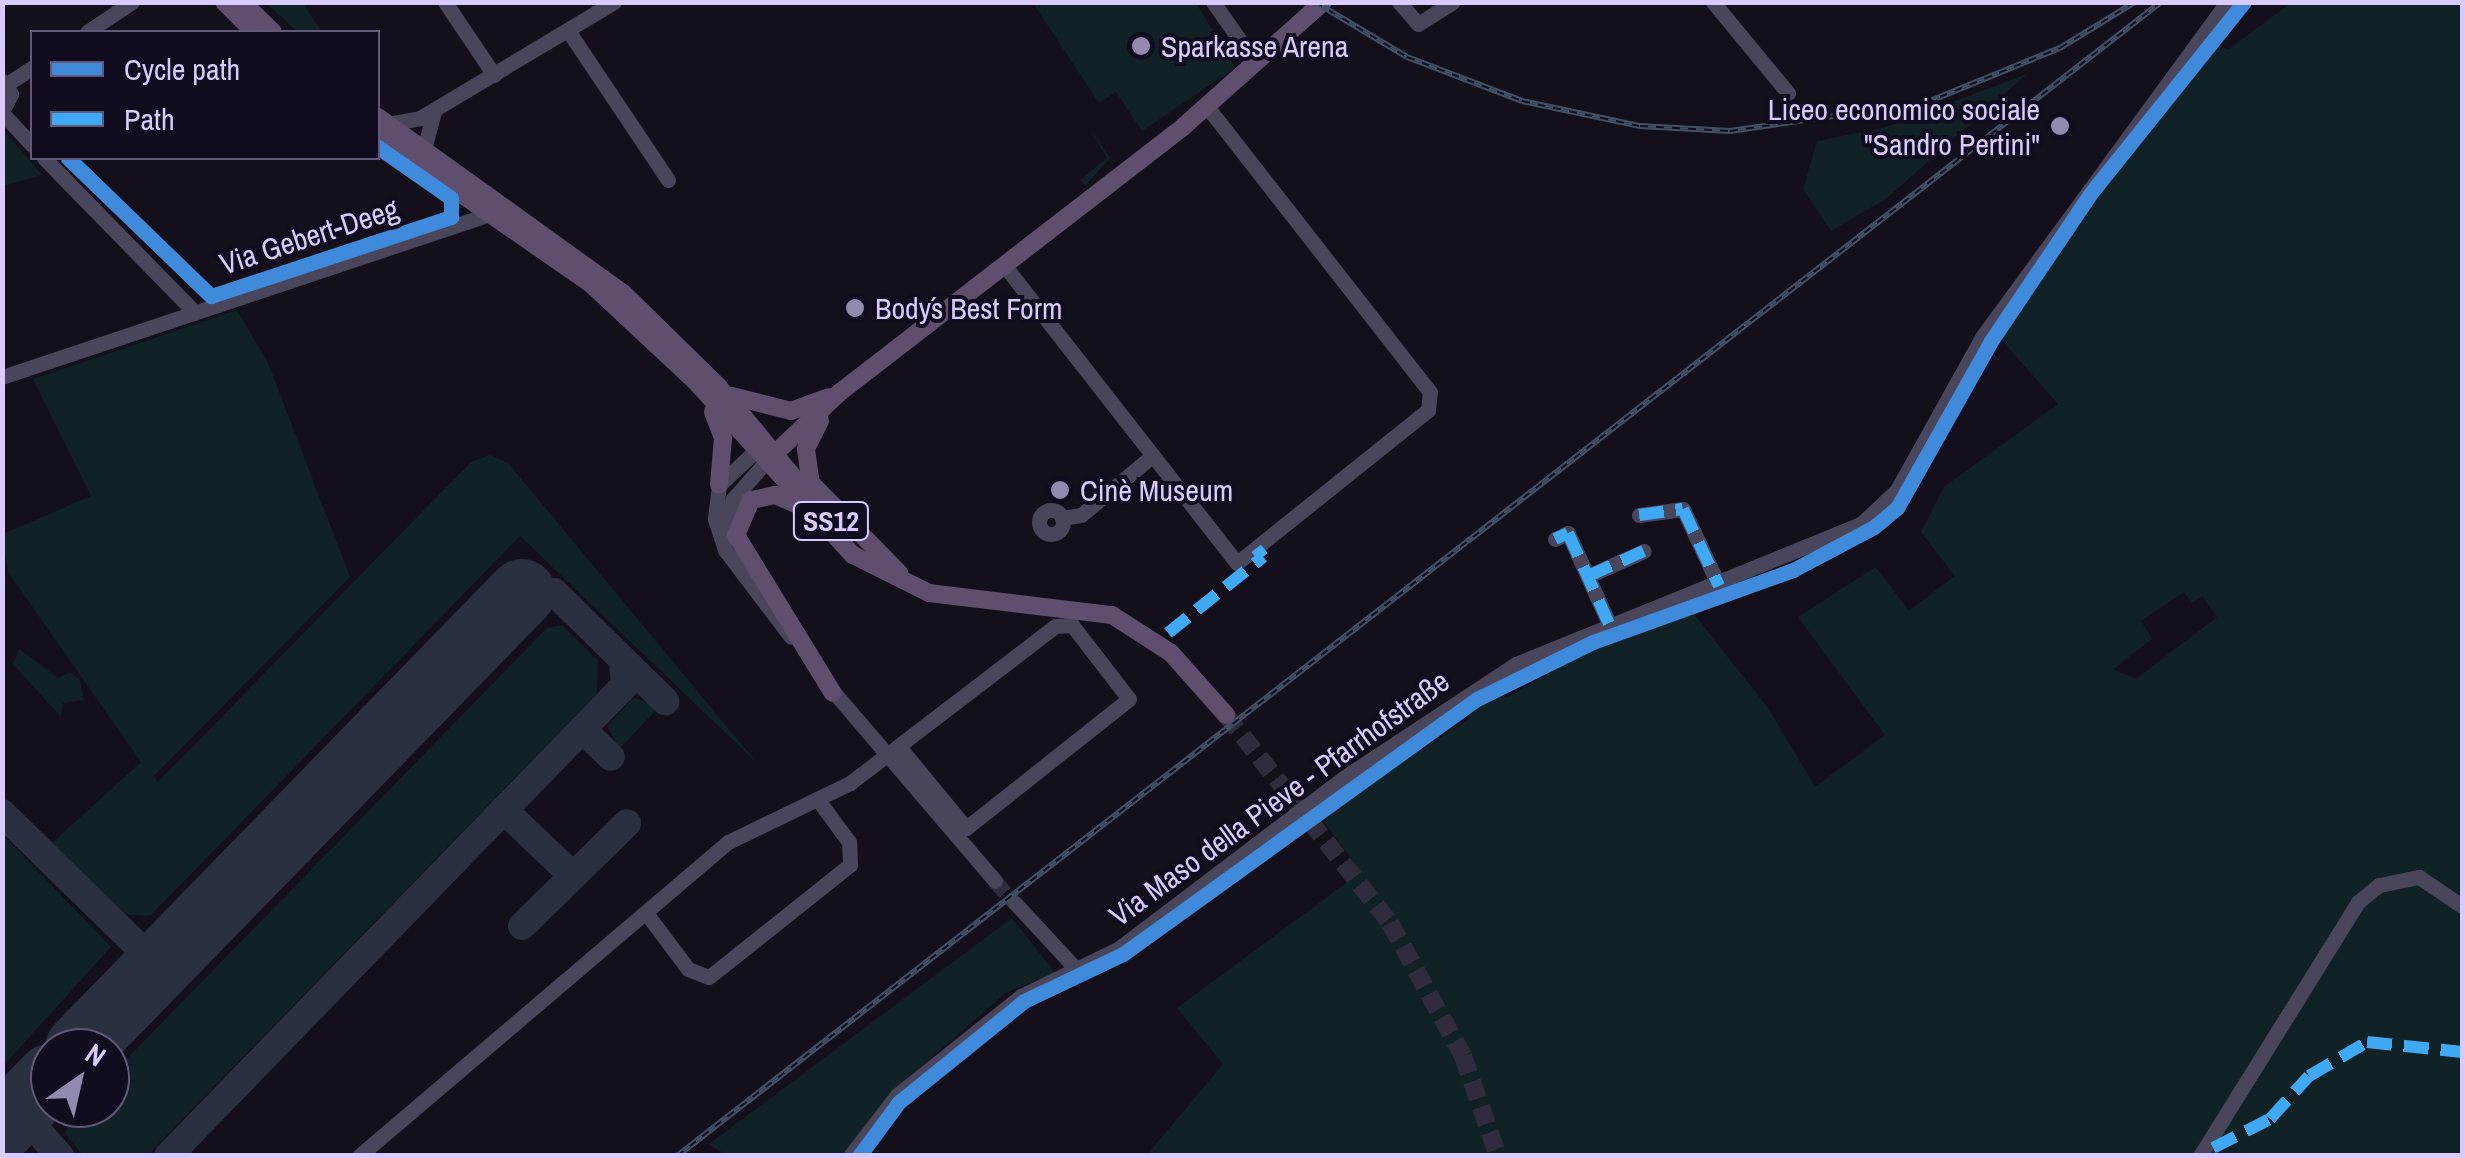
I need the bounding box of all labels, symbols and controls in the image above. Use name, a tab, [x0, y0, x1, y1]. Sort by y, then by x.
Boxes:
place label: Sparkasse Arena	[1161, 28, 1350, 64]
legend	[30, 30, 380, 160]
marker: Sparkasse Arena	[1130, 35, 1152, 57]
text: Cycle path	[124, 49, 240, 89]
place label: Liceo economico sociale "Sandro Pertini"	[1768, 91, 2040, 162]
text: Path	[124, 99, 175, 139]
marker: Liceo economico sociale "Sandro Pertini"	[2049, 115, 2071, 137]
street label: Via Gebert-Deeg	[215, 190, 403, 282]
place label: Body´s Best Form	[875, 290, 1062, 326]
marker: Body´s Best Form	[844, 297, 866, 319]
place label: Cinè Museum	[1080, 472, 1233, 508]
marker: Cinè Museum	[1049, 479, 1071, 501]
road number: SS12	[791, 498, 871, 544]
street label: Via Maso della Pieve - Pfarrhofstraße	[1102, 663, 1456, 933]
north arrow	[30, 1028, 130, 1128]
text: N	[78, 1034, 113, 1075]

